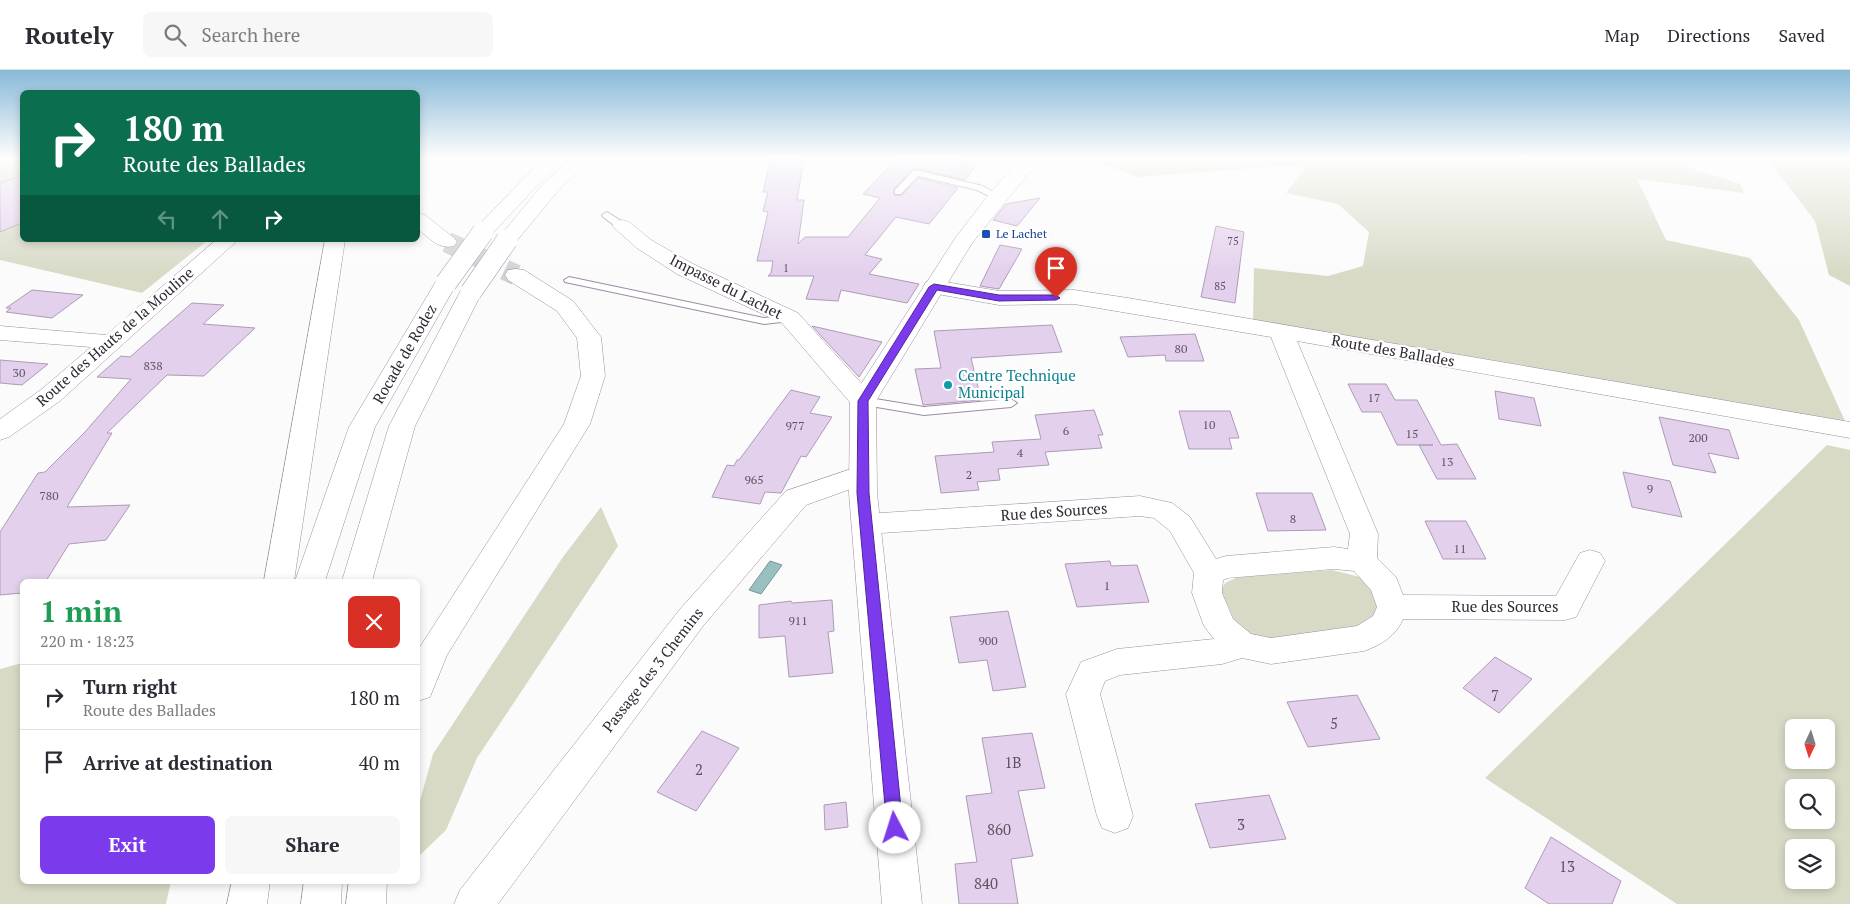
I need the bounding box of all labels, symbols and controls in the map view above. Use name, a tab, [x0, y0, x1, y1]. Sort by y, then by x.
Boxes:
search box	[143, 12, 493, 57]
text: Routely	[25, 19, 113, 51]
icon: search	[161, 21, 189, 49]
text: Search here	[201, 22, 300, 47]
text: Map	[1604, 23, 1639, 47]
text: Directions	[1667, 23, 1750, 47]
text: Saved	[1778, 23, 1825, 47]
text: 180 m	[123, 105, 224, 151]
icon: right	[40, 110, 105, 175]
text: Route des Ballades	[123, 149, 306, 178]
icon: left	[153, 205, 181, 233]
icon: ahead	[206, 205, 234, 233]
icon: right	[259, 205, 287, 233]
place label: Le Lachet	[996, 226, 1048, 241]
marker: Le Lachet	[980, 228, 992, 240]
house number: 75	[1227, 234, 1239, 248]
pin	[1035, 247, 1077, 298]
street label: Impasse du Lachet	[667, 249, 787, 323]
icon: arrive	[1042, 254, 1070, 282]
house number: 1	[783, 261, 789, 275]
street label: Route des Hauts de la Mouline	[31, 262, 197, 410]
house number: 85	[1214, 279, 1226, 293]
street label: Rocade de Rodez	[368, 300, 441, 407]
street label: Route des Ballades	[1330, 329, 1456, 371]
house number: 80	[1175, 341, 1187, 356]
house number: 838	[143, 358, 163, 373]
house number: 30	[13, 365, 25, 380]
place label: Centre Technique Municipal	[958, 365, 1076, 402]
marker: Centre Technique Municipal	[942, 379, 954, 391]
house number: 17	[1368, 390, 1380, 405]
house number: 10	[1203, 417, 1215, 432]
house number: 977	[785, 418, 805, 433]
house number: 6	[1063, 423, 1070, 438]
house number: 15	[1406, 426, 1418, 441]
house number: 200	[1688, 430, 1708, 445]
house number: 4	[1017, 445, 1024, 460]
house number: 13	[1441, 454, 1453, 469]
house number: 2	[966, 467, 972, 482]
house number: 965	[744, 472, 764, 487]
house number: 9	[1647, 481, 1653, 496]
house number: 780	[39, 488, 59, 503]
street label: Rue des Sources	[1000, 497, 1108, 525]
house number: 8	[1290, 511, 1296, 526]
house number: 11	[1454, 541, 1466, 556]
house number: 1	[1104, 578, 1110, 593]
text: 1 min	[40, 591, 122, 631]
button: close	[348, 596, 400, 648]
street label: Rue des Sources	[1452, 596, 1558, 616]
street label: Passage des 3 Chemins	[597, 603, 707, 736]
house number: 911	[788, 613, 808, 628]
text: 220 m · 18:23	[40, 630, 134, 652]
house number: 900	[978, 633, 998, 648]
text: Turn right	[83, 674, 177, 699]
icon: right	[40, 683, 68, 711]
text: 180 m	[349, 685, 400, 710]
house number: 7	[1491, 685, 1499, 705]
text: Route des Ballades	[83, 699, 216, 721]
house number: 5	[1330, 713, 1338, 733]
north arrow	[1785, 719, 1835, 769]
map controls	[1785, 719, 1835, 889]
icon: arrive	[40, 748, 68, 776]
text: Arrive at destination	[83, 750, 272, 775]
text: 40 m	[359, 750, 400, 775]
house number: 1B	[1004, 752, 1022, 772]
house number: 2	[695, 759, 703, 779]
button: search	[1785, 779, 1835, 829]
position arrow	[868, 801, 920, 853]
house number: 3	[1237, 814, 1245, 834]
button: Exit	[40, 816, 215, 874]
button: Share	[225, 816, 400, 874]
house number: 860	[987, 819, 1011, 839]
button: layers	[1785, 839, 1835, 889]
house number: 13	[1559, 856, 1575, 876]
house number: 840	[974, 873, 998, 893]

